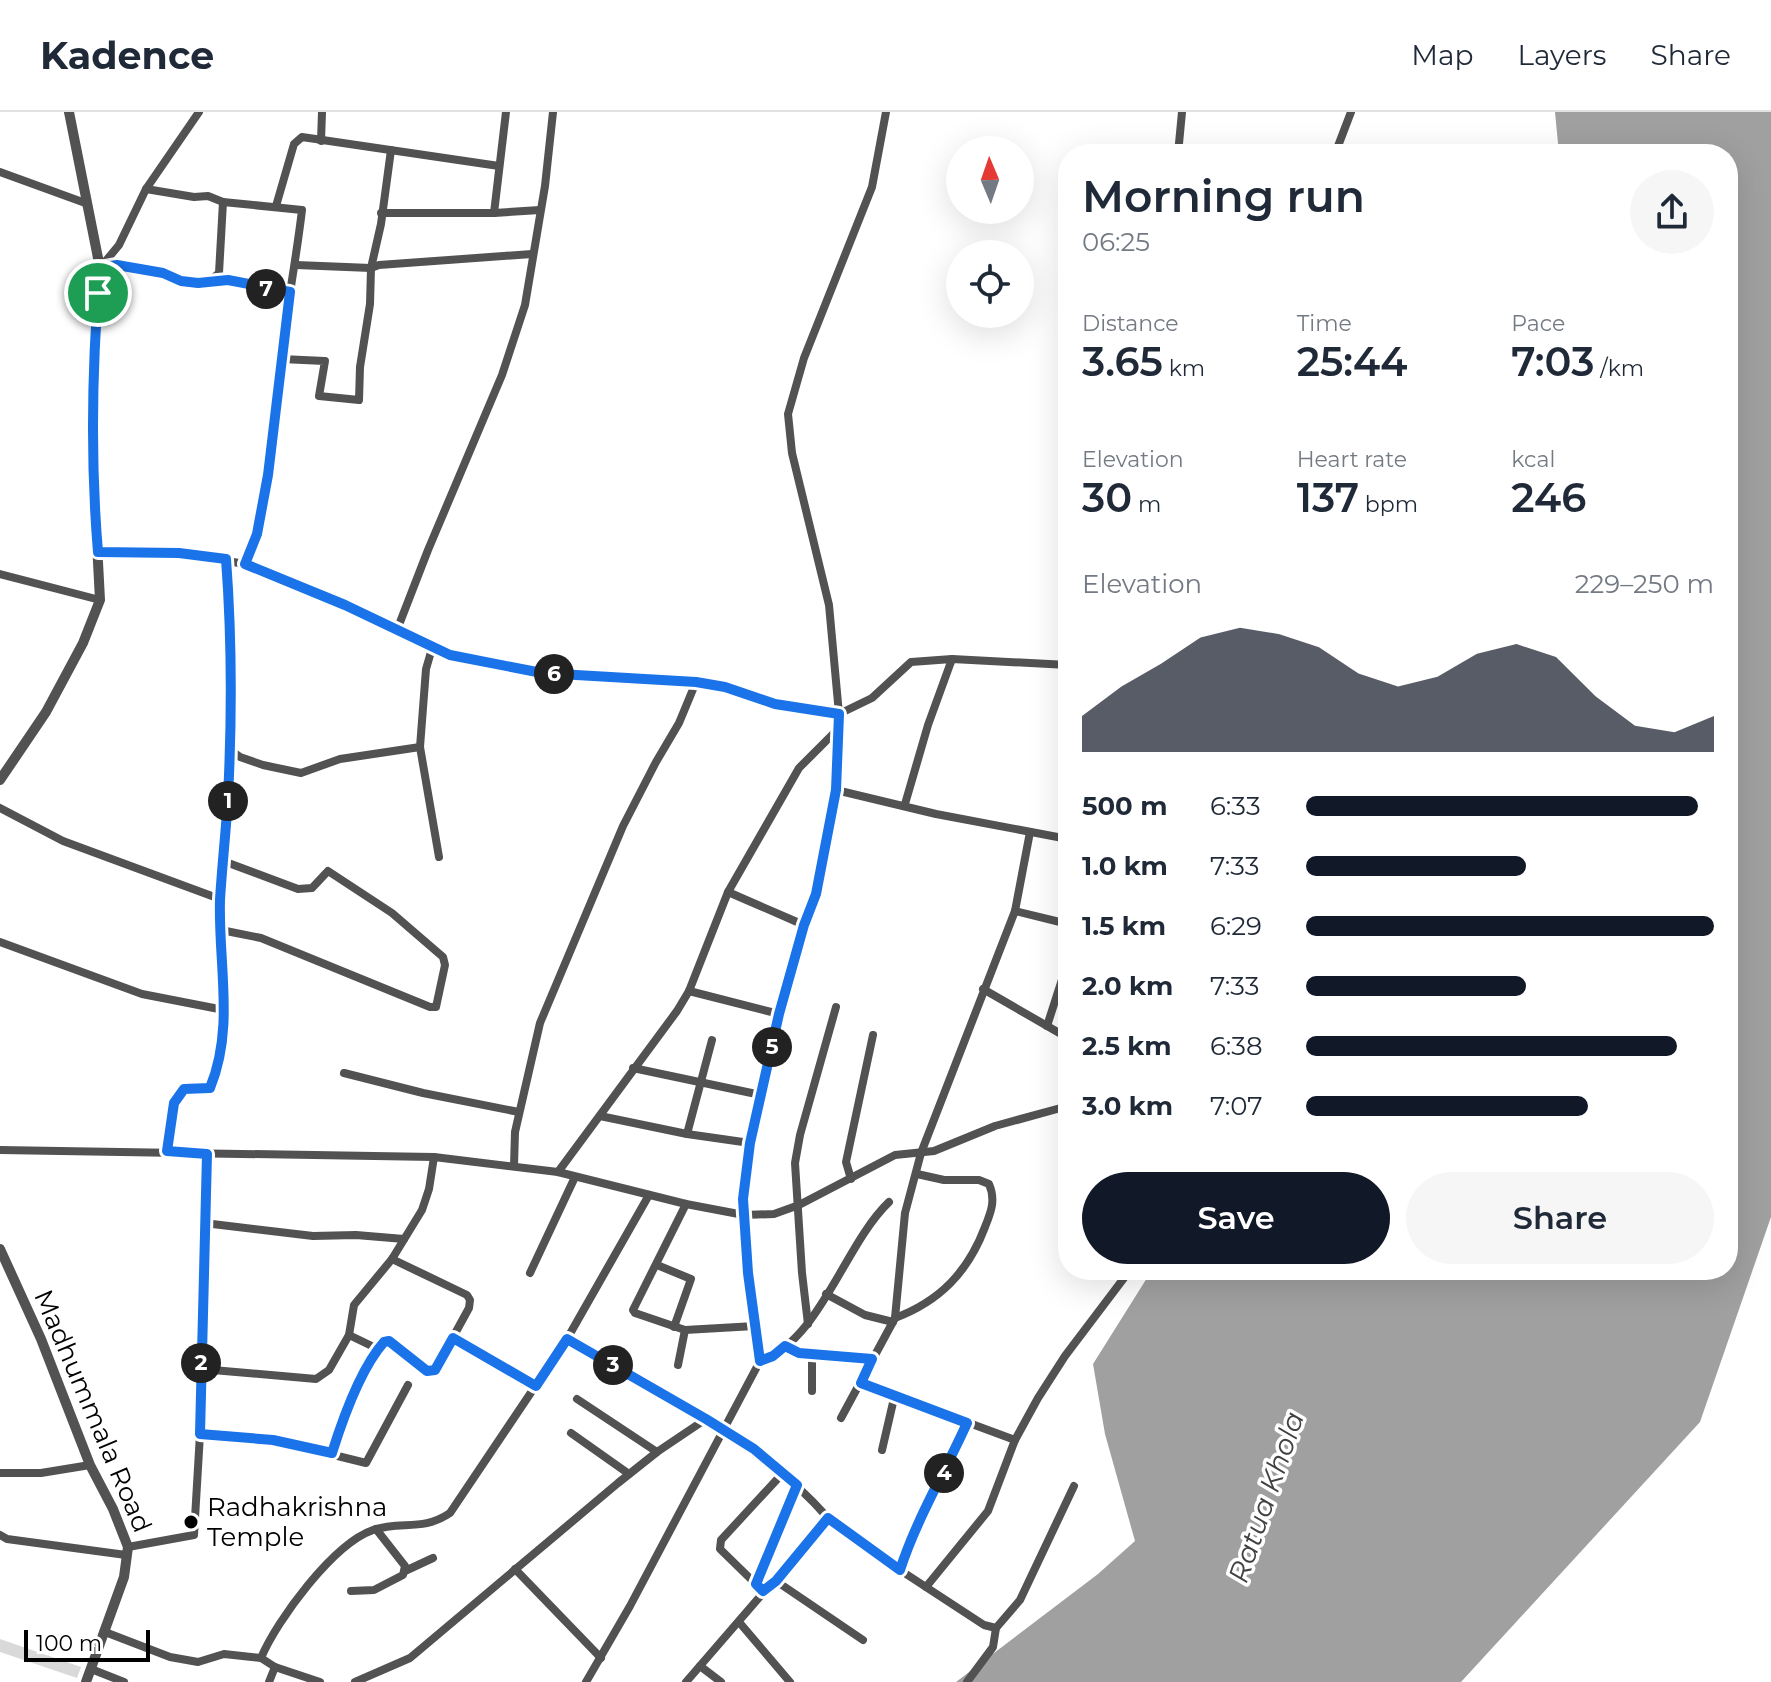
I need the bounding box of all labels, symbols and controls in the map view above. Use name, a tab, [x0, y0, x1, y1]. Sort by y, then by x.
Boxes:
text: Kadence	[40, 32, 214, 79]
text: Map	[1411, 38, 1474, 72]
text: Layers	[1518, 38, 1607, 72]
text: Share	[1651, 38, 1731, 72]
north arrow	[946, 136, 1034, 224]
map controls	[946, 136, 1034, 328]
text: Morning run	[1082, 169, 1365, 223]
button: share	[1630, 170, 1714, 254]
text: 06:25	[1082, 226, 1150, 258]
button: locate	[946, 240, 1034, 328]
pin	[64, 259, 132, 327]
pin: 7	[246, 269, 286, 309]
icon: arrive	[76, 271, 120, 315]
text: 7	[259, 275, 273, 302]
text: Distance	[1082, 310, 1179, 337]
text: Time	[1297, 310, 1352, 337]
text: Pace	[1511, 310, 1565, 337]
text: 3.65	[1082, 337, 1163, 386]
text: 25:44	[1297, 337, 1407, 386]
text: 7:03	[1511, 337, 1594, 386]
text: km	[1163, 355, 1205, 382]
text: /km	[1594, 355, 1644, 382]
text: Elevation	[1082, 446, 1184, 473]
text: Heart rate	[1297, 446, 1407, 473]
text: kcal	[1511, 446, 1555, 473]
text: 30	[1082, 473, 1132, 522]
text: 137	[1297, 473, 1359, 522]
text: 246	[1511, 473, 1586, 522]
text: m	[1132, 491, 1161, 518]
text: bpm	[1359, 491, 1418, 518]
text: Elevation	[1082, 568, 1202, 600]
text: 229–250 m	[1575, 568, 1714, 600]
pin: 6	[534, 654, 574, 694]
text: 6	[547, 660, 561, 687]
pin: 1	[208, 781, 248, 821]
text: 1	[224, 787, 232, 814]
text: 500 m	[1082, 790, 1167, 822]
text: 6:33	[1210, 790, 1261, 822]
text: 1.0 km	[1082, 850, 1168, 882]
text: 7:33	[1210, 850, 1260, 882]
text: 1.5 km	[1082, 910, 1166, 942]
text: 6:29	[1210, 910, 1262, 942]
text: 2.0 km	[1082, 970, 1173, 1002]
text: 7:33	[1210, 970, 1260, 1002]
pin: 5	[752, 1027, 792, 1067]
text: 2.5 km	[1082, 1030, 1171, 1062]
text: 6:38	[1210, 1030, 1263, 1062]
text: 5	[765, 1033, 779, 1060]
text: 3.0 km	[1082, 1090, 1173, 1122]
text: 7:07	[1210, 1090, 1263, 1122]
button: Save	[1082, 1172, 1390, 1264]
button: Share	[1406, 1172, 1714, 1264]
street label: Madhummala Road	[27, 1285, 159, 1537]
pin: 2	[181, 1343, 221, 1383]
pin: 3	[593, 1345, 633, 1385]
text: 2	[195, 1349, 207, 1376]
text: 3	[606, 1351, 620, 1378]
water label: Ratua Khola	[1221, 1407, 1311, 1587]
pin: 4	[924, 1453, 964, 1493]
text: 4	[936, 1459, 952, 1486]
place label: Radhakrishna Temple	[207, 1491, 387, 1553]
marker: Radhakrishna Temple	[182, 1513, 200, 1531]
scale bar	[24, 1626, 150, 1662]
text: 100 m	[36, 1630, 102, 1657]

